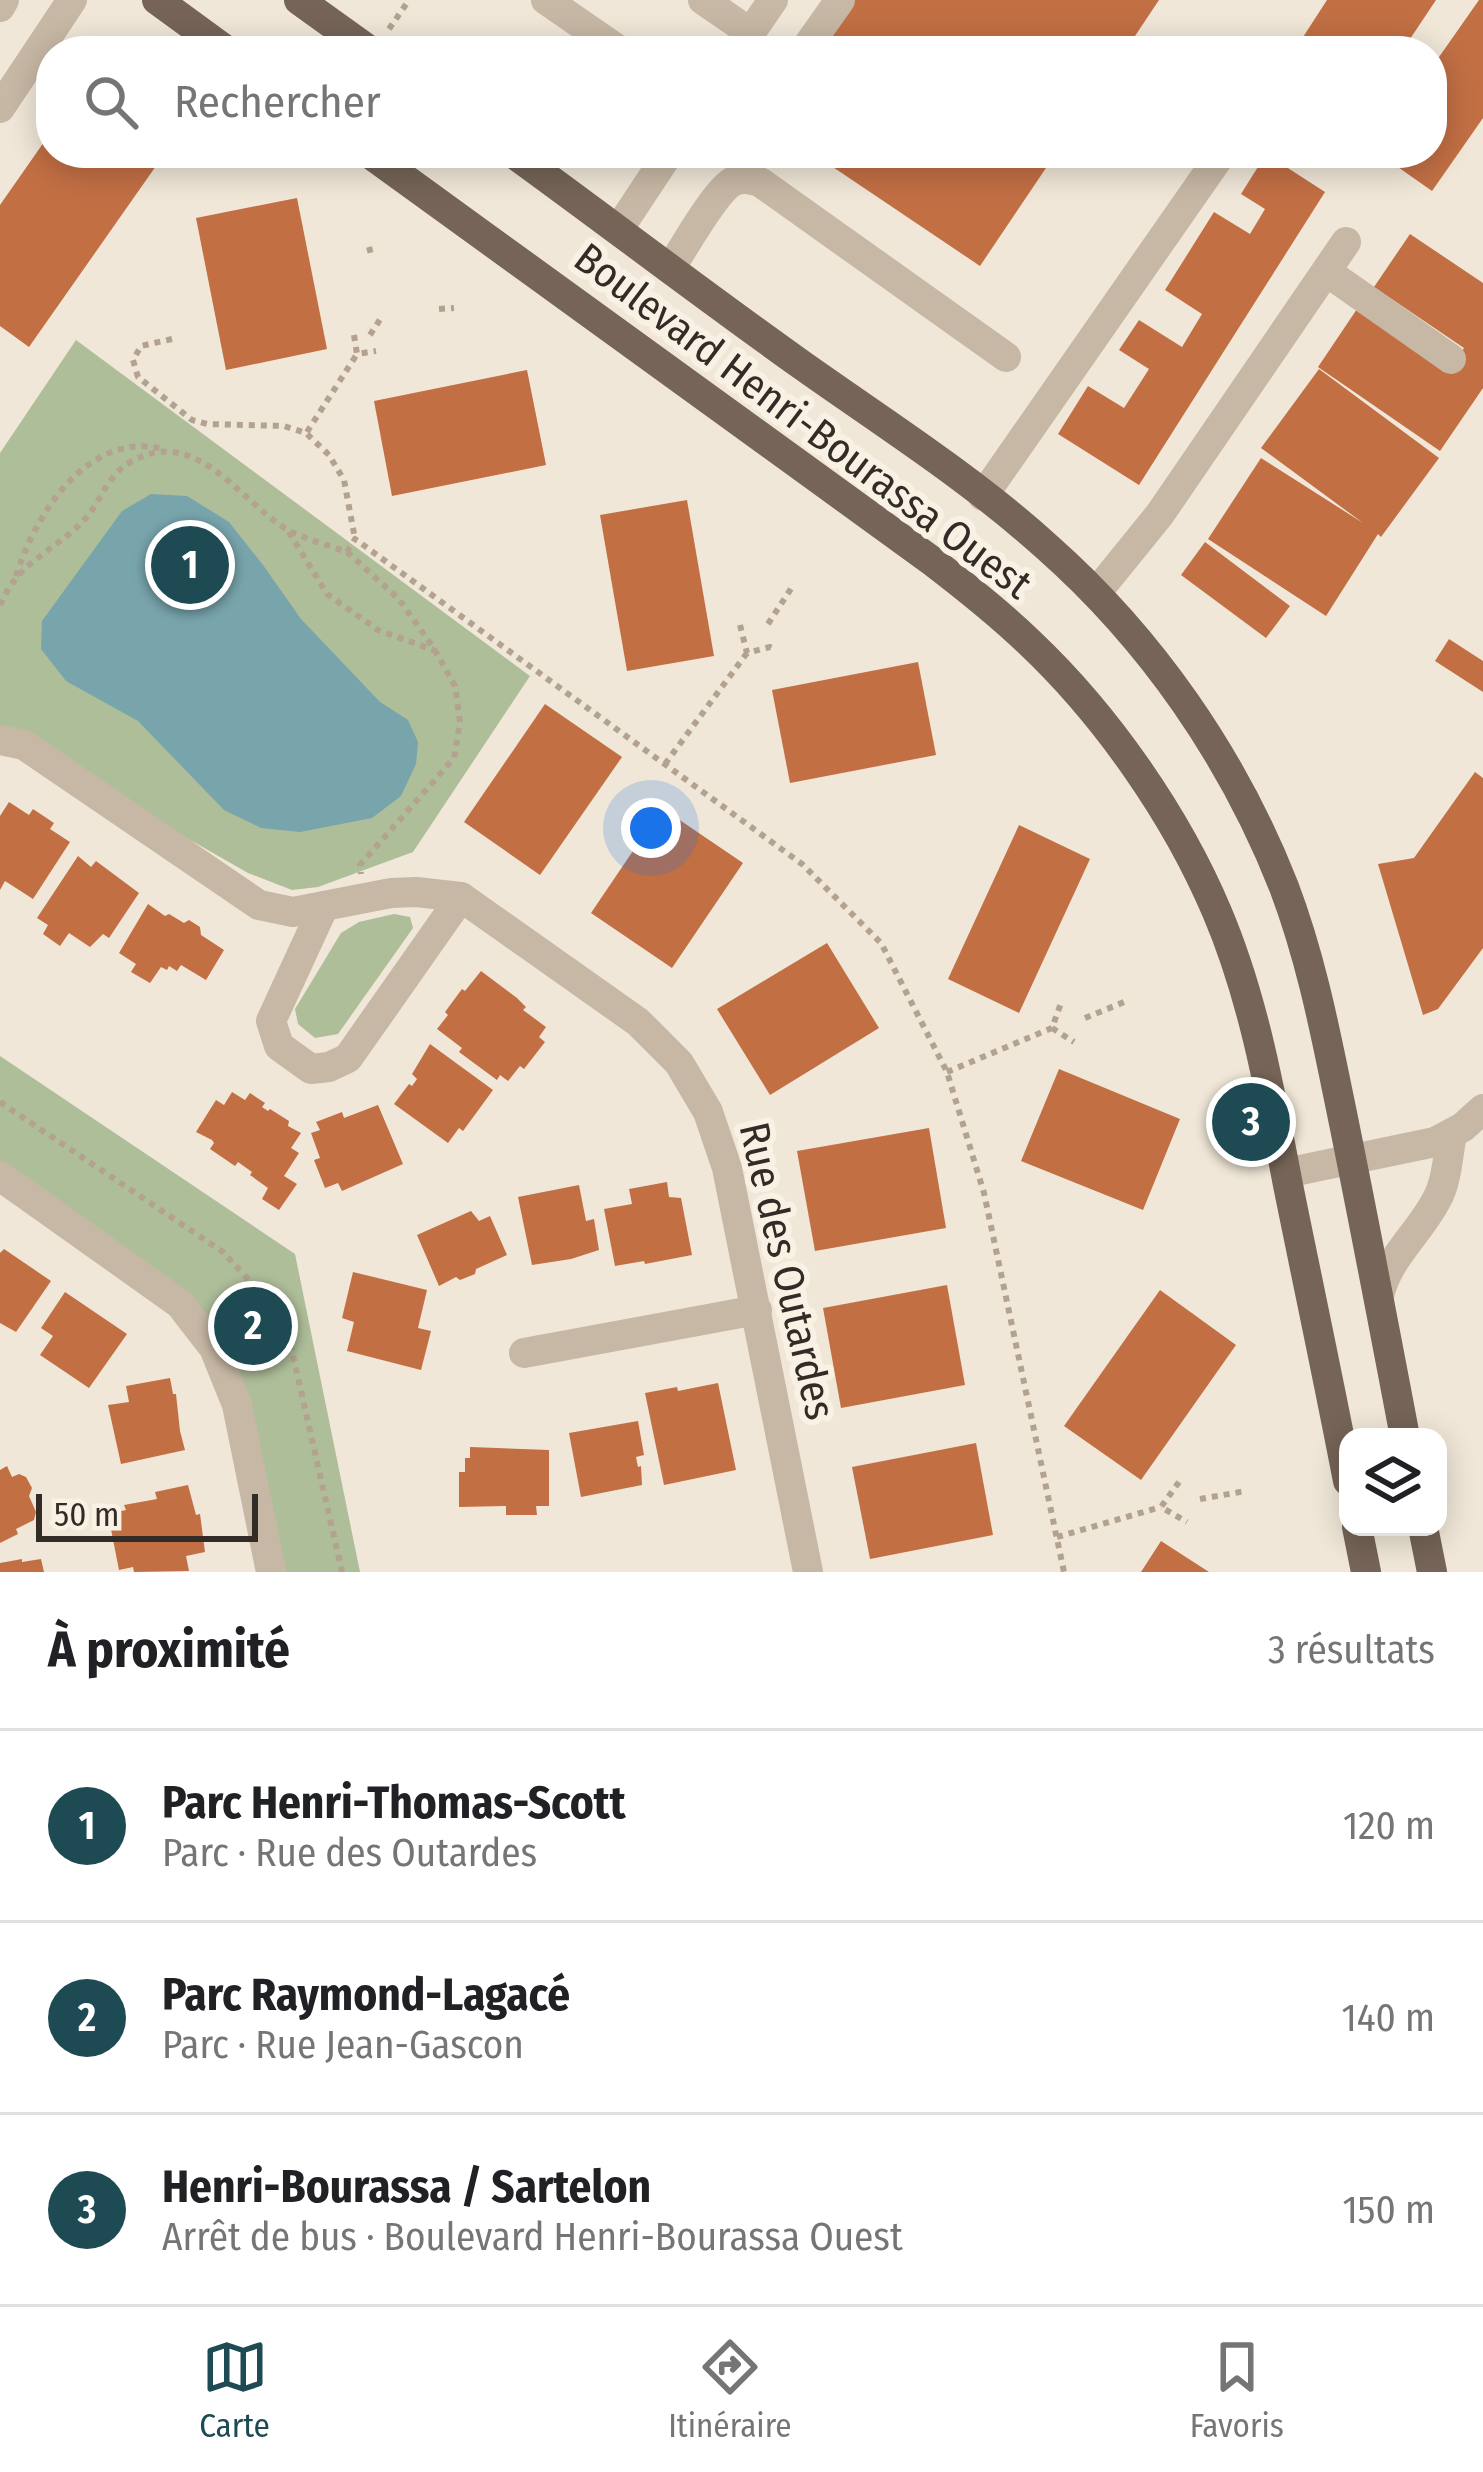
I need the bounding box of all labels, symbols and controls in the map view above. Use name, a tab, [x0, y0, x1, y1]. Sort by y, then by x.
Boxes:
search box	[36, 36, 1447, 168]
icon: search	[78, 69, 144, 135]
text: Rechercher	[174, 75, 381, 129]
street label: Boulevard Henri-Bourassa Ouest	[565, 233, 1042, 609]
pin: 1	[151, 520, 229, 610]
your location	[621, 798, 681, 858]
pin: 3	[1212, 1077, 1290, 1167]
street label: Rue des Outardes	[728, 1117, 846, 1425]
pin: 2	[214, 1281, 292, 1371]
map controls	[1339, 1428, 1447, 1536]
button: layers	[1339, 1428, 1447, 1536]
scale bar	[36, 1488, 258, 1541]
text: 50 m	[54, 1495, 119, 1535]
text: À proximité	[48, 1619, 290, 1681]
text: 3 résultats	[1268, 1627, 1435, 1673]
text: Parc Henri-Thomas-Scott	[162, 1776, 626, 1830]
text: 1	[79, 1803, 95, 1849]
text: 120 m	[1343, 1803, 1435, 1849]
text: Parc · Rue des Outardes	[162, 1830, 537, 1876]
text: Parc Raymond-Lagacé	[162, 1968, 570, 2022]
text: 2	[78, 1995, 96, 2041]
text: 140 m	[1341, 1995, 1435, 2041]
text: Parc · Rue Jean-Gascon	[162, 2022, 524, 2068]
text: Henri-Bourassa / Sartelon	[162, 2160, 651, 2214]
text: 3	[78, 2187, 96, 2233]
text: 150 m	[1342, 2187, 1435, 2233]
text: Arrêt de bus · Boulevard Henri-Bourassa Ouest	[162, 2214, 903, 2260]
tab: Carte	[199, 2334, 270, 2446]
tab: Itinéraire	[668, 2334, 792, 2446]
tab: Favoris	[1190, 2334, 1284, 2446]

